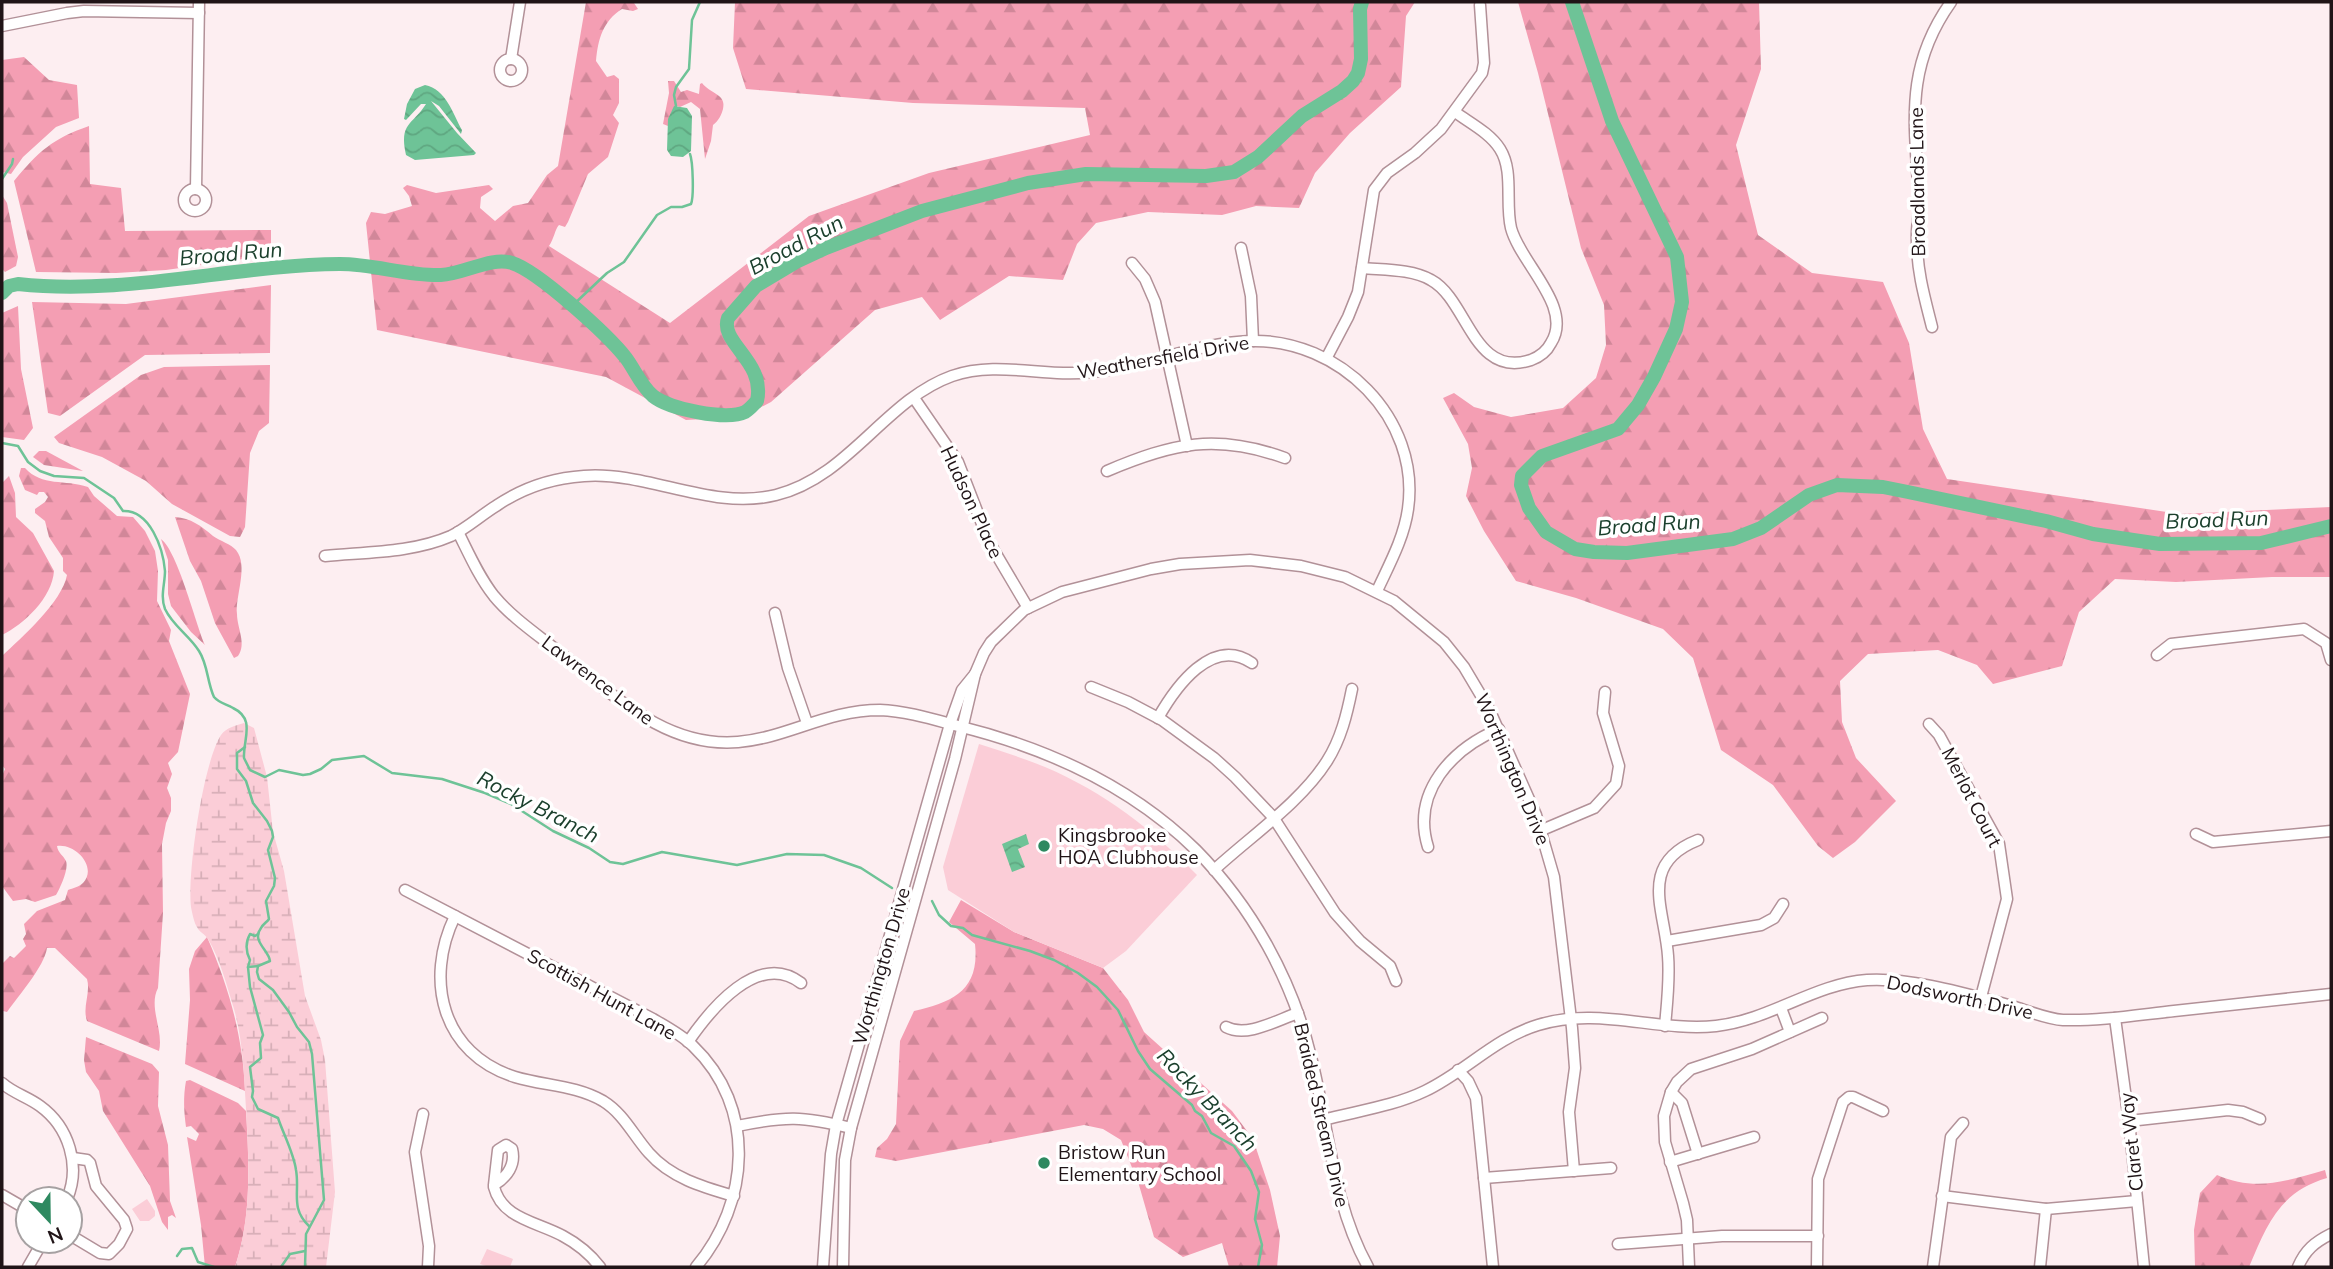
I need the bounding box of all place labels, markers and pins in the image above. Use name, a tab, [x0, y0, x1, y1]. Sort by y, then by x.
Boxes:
place label: Kingsbrooke HOA Clubhouse	[1058, 823, 1199, 869]
marker: Kingsbrooke HOA Clubhouse	[1036, 838, 1052, 854]
place label: Bristow Run Elementary School	[1058, 1140, 1221, 1186]
marker: Bristow Run Elementary School	[1036, 1155, 1052, 1171]

